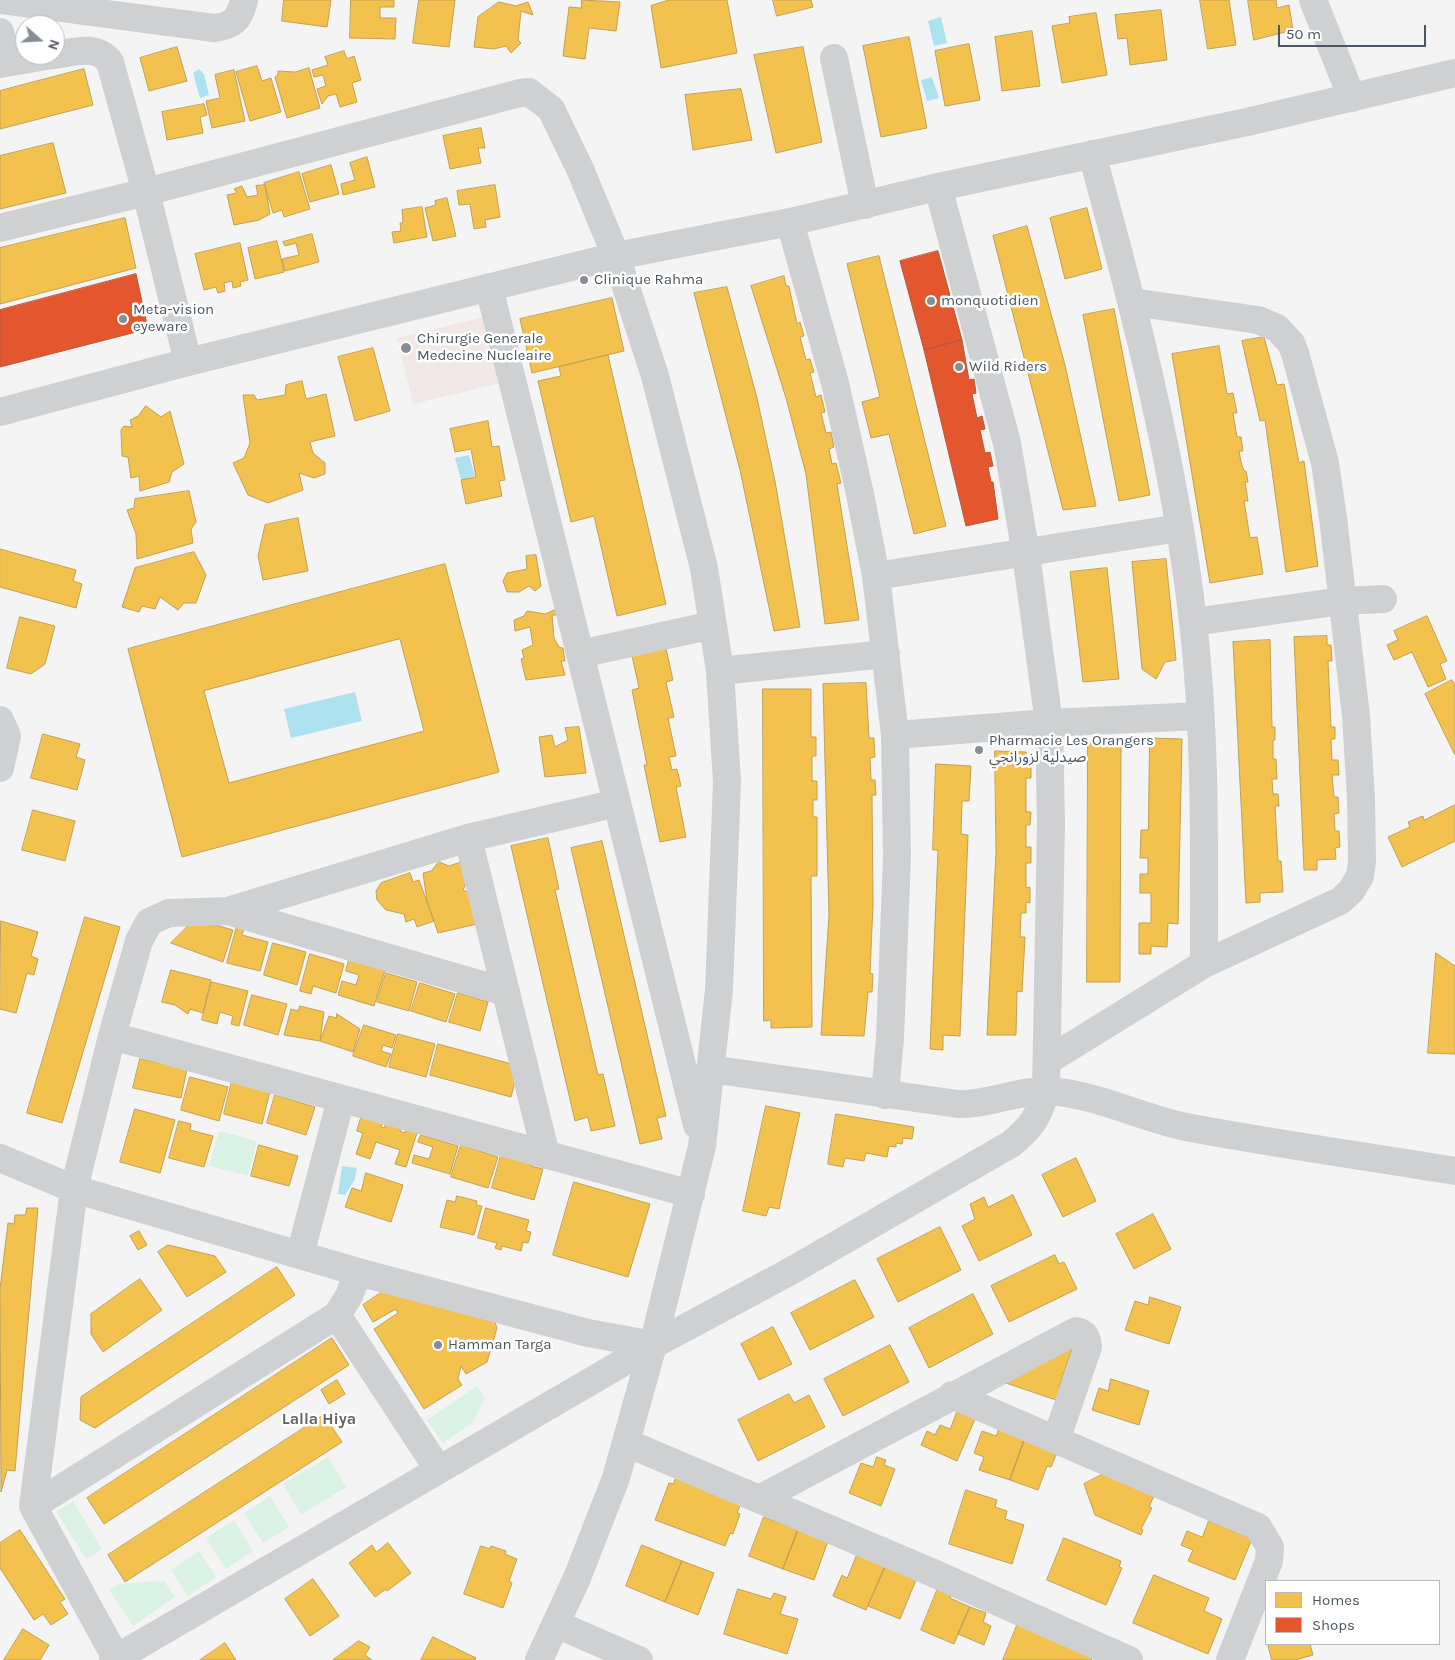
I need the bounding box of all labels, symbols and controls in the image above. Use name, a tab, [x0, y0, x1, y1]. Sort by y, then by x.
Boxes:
north arrow	[15, 15, 65, 65]
scale bar	[1280, 15, 1428, 47]
text: 50 m	[1286, 25, 1321, 43]
text: N	[44, 37, 63, 52]
place label: Clinique Rahma	[594, 271, 703, 289]
marker: Clinique Rahma	[578, 274, 590, 286]
place label: monquotidien	[941, 292, 1039, 310]
marker: monquotidien	[925, 295, 937, 307]
place label: Meta-vision eyeware	[133, 301, 214, 336]
marker: Meta-vision eyeware	[117, 313, 129, 325]
place label: Chirurgie Generale Medecine Nucleaire	[417, 330, 551, 365]
marker: Chirurgie Generale Medecine Nucleaire	[399, 341, 413, 355]
place label: Wild Riders	[969, 358, 1047, 376]
marker: Wild Riders	[953, 361, 965, 373]
place label: Pharmacie Les Orangers صيدلية لزورانجي	[989, 732, 1154, 767]
marker: Pharmacie Les Orangers صيدلية لزورانجي	[973, 744, 985, 756]
place label: Hamman Targa	[448, 1336, 552, 1354]
marker: Hamman Targa	[432, 1339, 444, 1351]
district label: Lalla Hiya	[282, 1409, 356, 1429]
legend	[1265, 1580, 1440, 1645]
text: Homes	[1312, 1591, 1360, 1609]
text: Shops	[1312, 1616, 1355, 1634]

